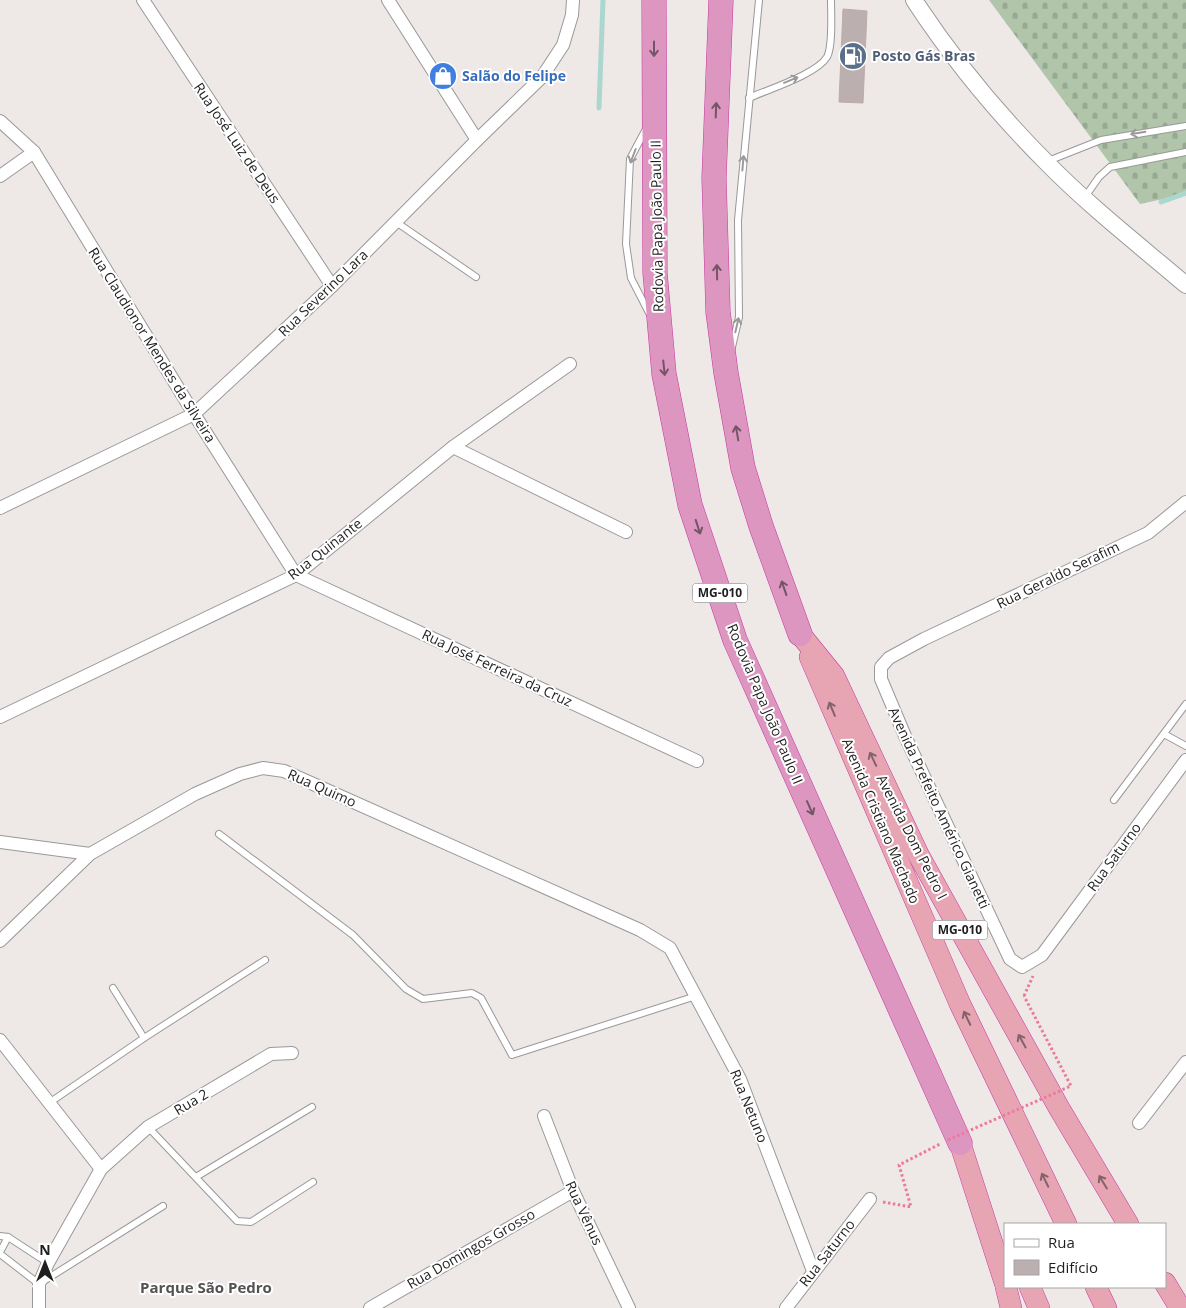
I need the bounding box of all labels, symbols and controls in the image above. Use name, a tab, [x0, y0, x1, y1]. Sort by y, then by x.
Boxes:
one-way arrow	[649, 40, 659, 56]
fuel station icon: Posto Gás Bras	[838, 41, 868, 71]
place label: Posto Gás Bras	[872, 46, 975, 65]
shop icon: Salão do Felipe	[428, 61, 458, 91]
place label: Salão do Felipe	[462, 66, 566, 85]
one-way arrow	[783, 75, 798, 85]
street label: Rua José Luiz de Deus	[190, 79, 285, 207]
one-way arrow	[712, 102, 721, 118]
one-way arrow	[1130, 129, 1146, 139]
street label: Rodovia Papa João Paulo II	[645, 140, 668, 312]
one-way arrow	[628, 148, 637, 163]
one-way arrow	[738, 156, 748, 172]
street label: Rua Claudionor Mendes da Silveira	[84, 244, 221, 446]
street label: Rua Severino Lara	[274, 245, 372, 340]
one-way arrow	[712, 264, 722, 280]
one-way arrow	[733, 318, 742, 334]
one-way arrow	[659, 360, 669, 376]
one-way arrow	[731, 425, 741, 441]
street label: Rua Quinante	[284, 514, 366, 584]
one-way arrow	[694, 519, 703, 534]
street label: Rua Geraldo Serafim	[993, 537, 1122, 613]
one-way arrow	[779, 581, 788, 596]
road number: MG-010	[692, 584, 748, 602]
street label: Rodovia Papa João Paulo II	[723, 621, 808, 787]
street label: Rua José Ferreira da Cruz	[419, 624, 576, 711]
one-way arrow	[827, 701, 836, 716]
street label: Avenida Prefeito Américo Gianetti	[884, 704, 995, 912]
street label: Avenida Cristiano Machado	[838, 735, 925, 906]
one-way arrow	[867, 752, 877, 767]
street label: Rua Quimo	[285, 764, 359, 811]
street label: Avenida Dom Pedro I	[873, 771, 952, 902]
one-way arrow	[806, 800, 816, 815]
street label: Rua Saturno	[1082, 819, 1145, 895]
road number: MG-010	[932, 920, 988, 940]
one-way arrow	[962, 1011, 971, 1026]
one-way arrow	[1017, 1034, 1027, 1049]
street label: Rua Netuno	[726, 1066, 773, 1145]
street label: Rua 2	[170, 1084, 211, 1119]
one-way arrow	[1039, 1173, 1049, 1188]
one-way arrow	[1098, 1175, 1108, 1190]
street label: Rua Vênus	[561, 1178, 608, 1248]
street label: Rua Domingos Grosso	[403, 1204, 538, 1293]
street label: Rua Saturno	[794, 1215, 859, 1290]
legend	[1004, 1223, 1166, 1288]
text: Rua	[1048, 1232, 1075, 1252]
north arrow	[20, 1238, 70, 1288]
text: N	[39, 1240, 51, 1259]
text: Edifício	[1048, 1257, 1098, 1277]
district label: Parque São Pedro	[140, 1277, 272, 1297]

